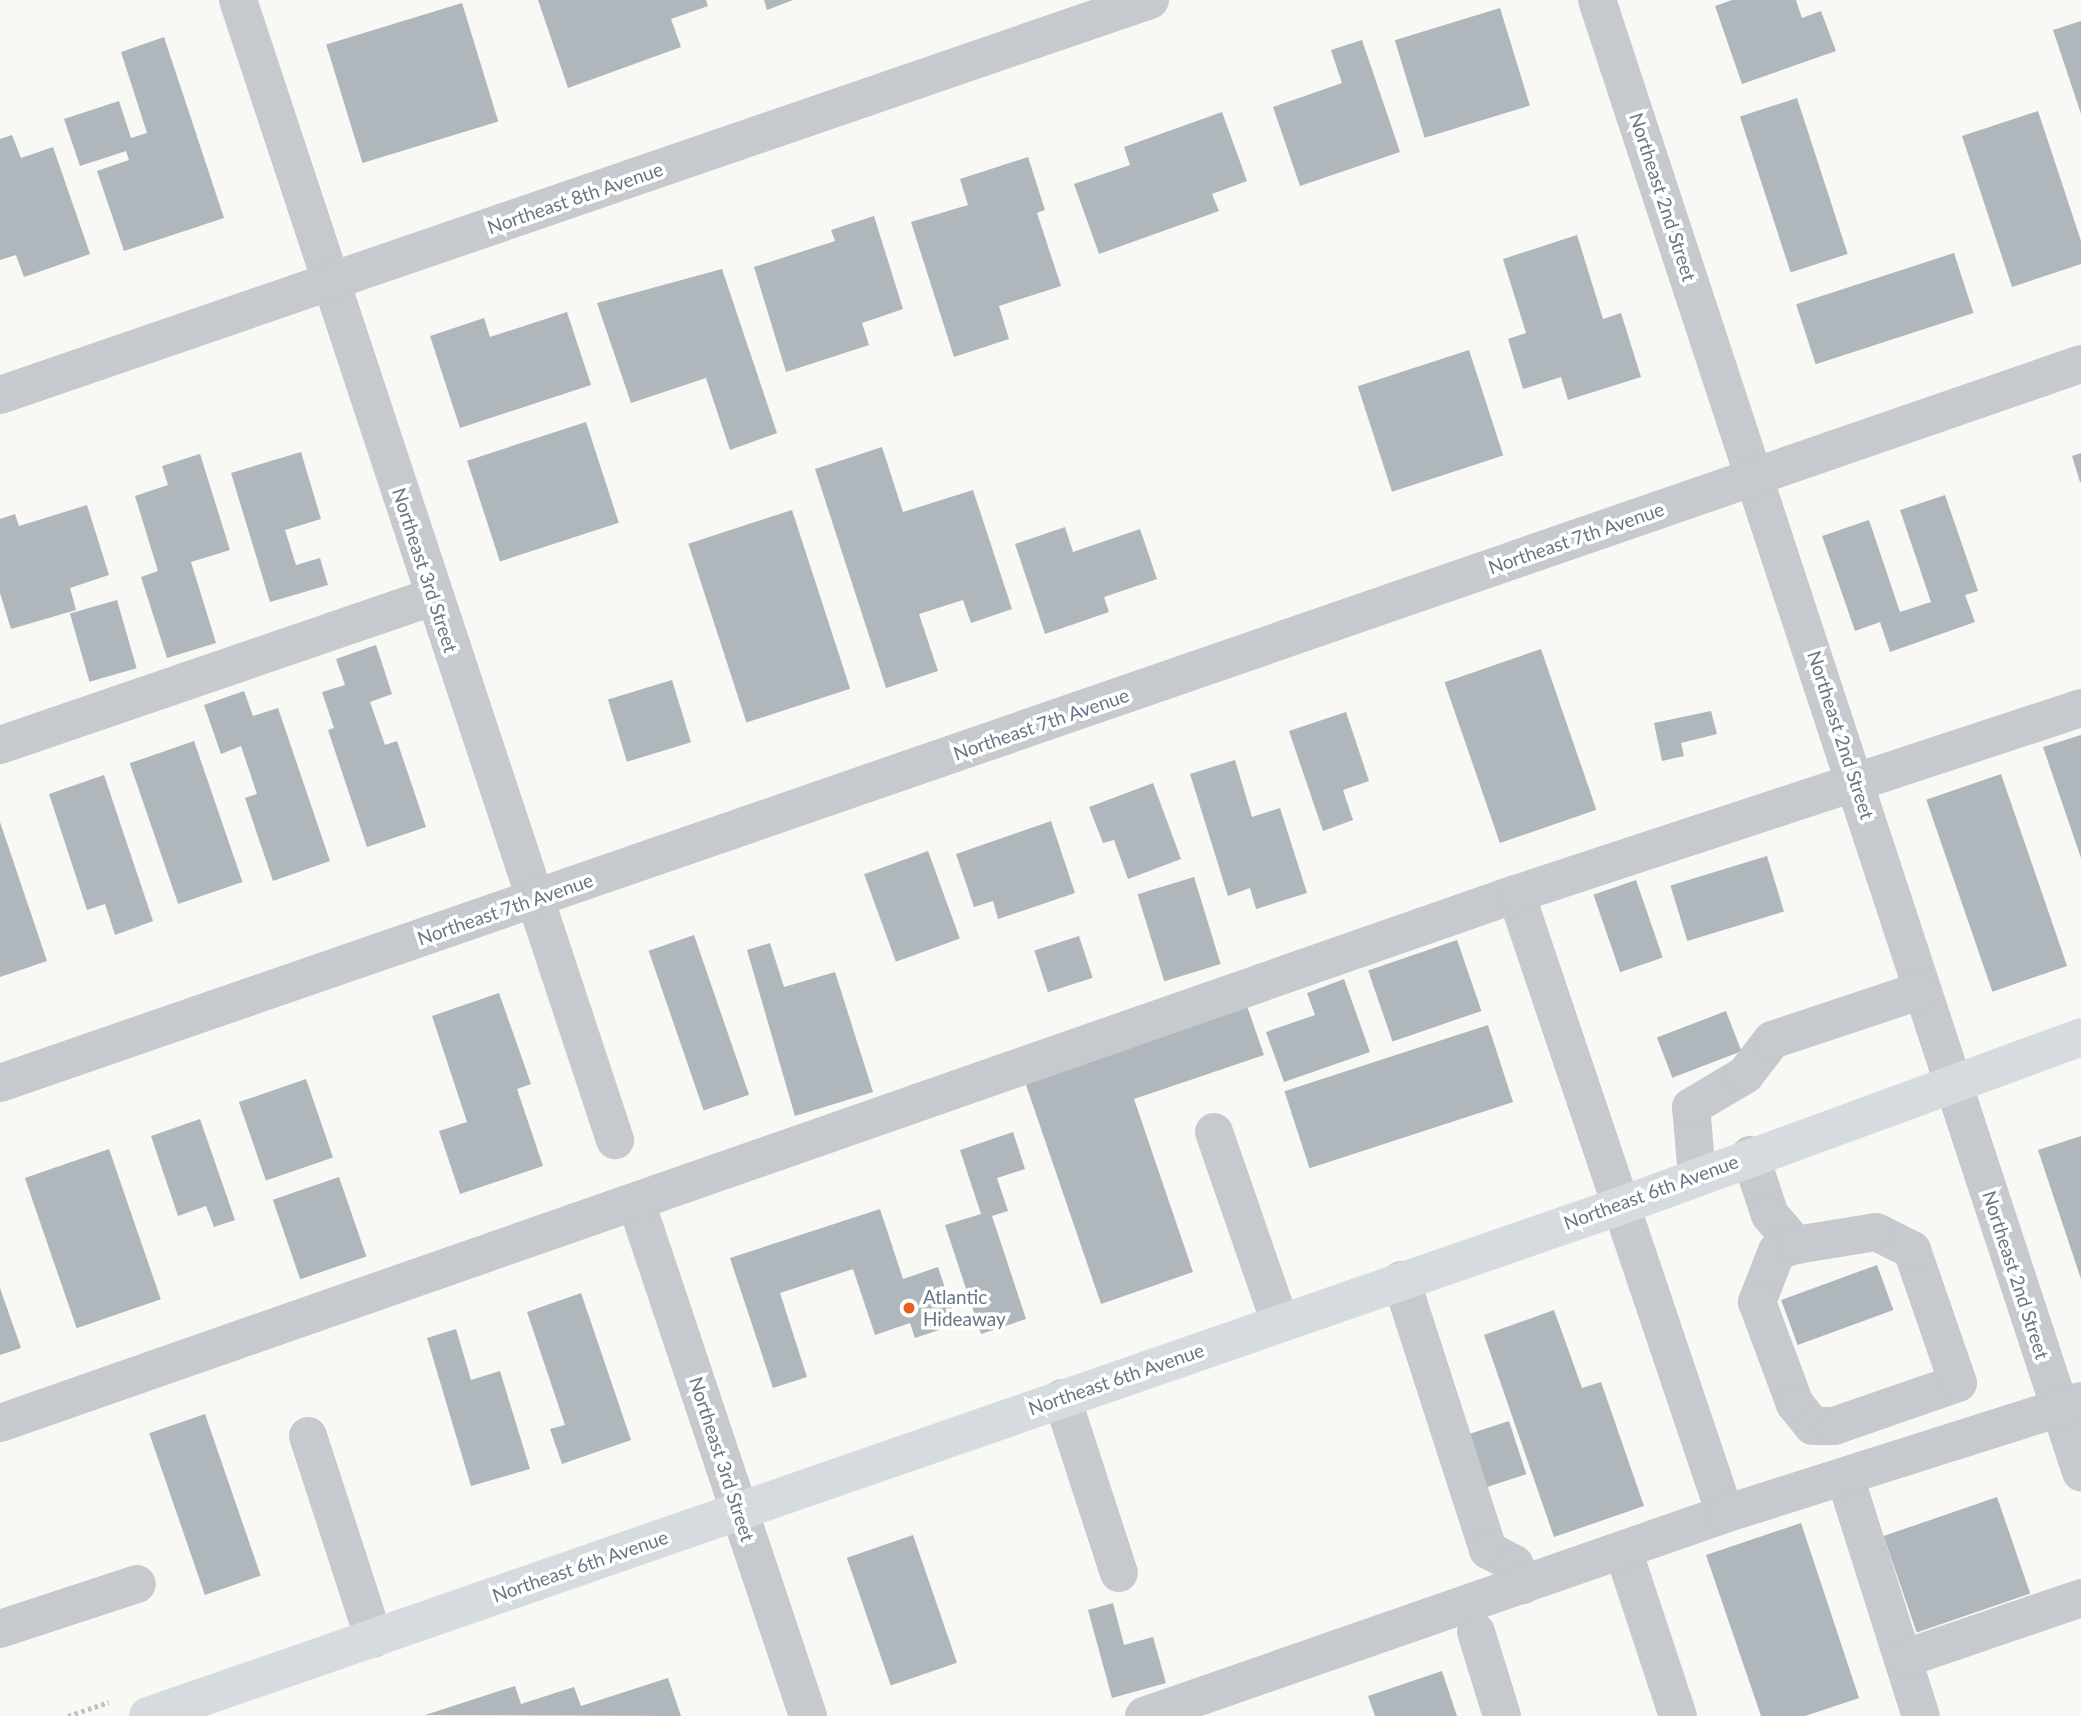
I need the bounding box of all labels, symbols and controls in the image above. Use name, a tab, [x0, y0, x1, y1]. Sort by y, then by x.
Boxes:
street label: Northeast 2nd Street	[1625, 110, 1701, 284]
street label: Northeast 8th Avenue	[484, 157, 666, 239]
street label: Northeast 3rd Street	[388, 485, 462, 655]
street label: Northeast 7th Avenue	[1485, 497, 1667, 579]
street label: Northeast 2nd Street	[1803, 648, 1879, 822]
street label: Northeast 7th Avenue	[950, 683, 1132, 765]
street label: Northeast 7th Avenue	[414, 868, 596, 950]
street label: Northeast 6th Avenue	[1560, 1150, 1742, 1234]
street label: Northeast 2nd Street	[1978, 1188, 2054, 1362]
place label: Atlantic Hideaway	[923, 1286, 1006, 1330]
marker: Atlantic Hideaway	[901, 1300, 917, 1316]
street label: Northeast 6th Avenue	[1025, 1338, 1207, 1420]
street label: Northeast 3rd Street	[685, 1374, 759, 1544]
street label: Northeast 6th Avenue	[489, 1525, 671, 1607]

